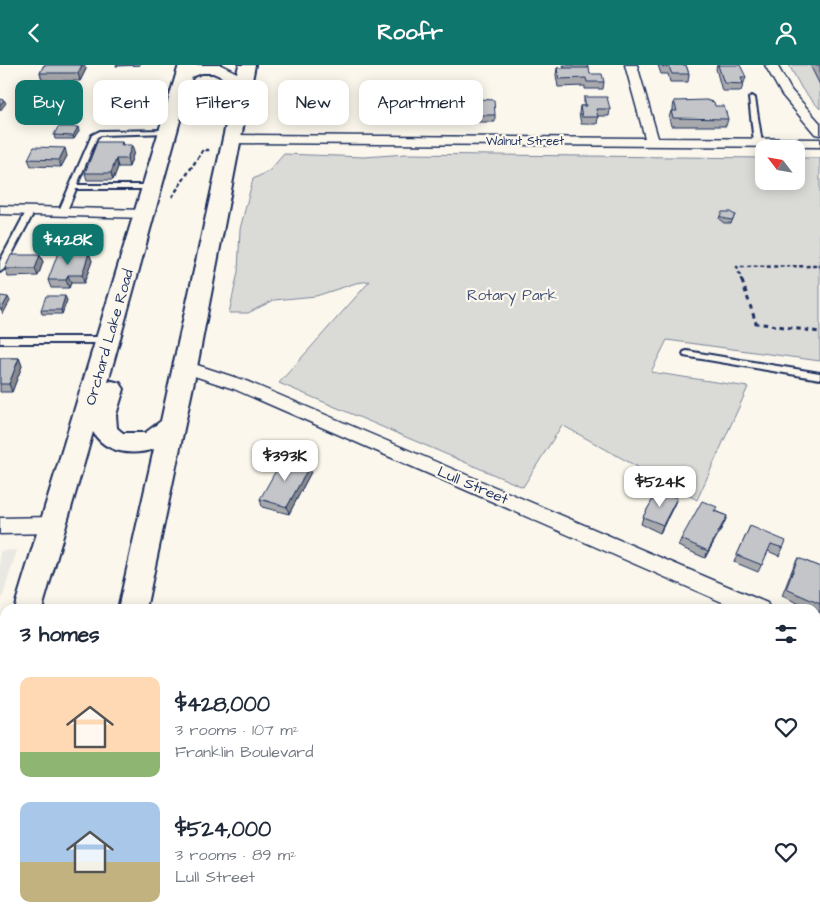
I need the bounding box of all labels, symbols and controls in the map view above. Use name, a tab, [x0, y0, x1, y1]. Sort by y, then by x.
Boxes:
text: Roofr	[377, 17, 443, 48]
icon: back	[20, 19, 48, 47]
icon: person	[772, 19, 800, 47]
chip: Buy	[15, 80, 83, 125]
chip: Rent	[93, 80, 168, 125]
chip: Filters	[178, 80, 268, 125]
chip: New	[278, 80, 349, 125]
chip: Apartment	[359, 80, 483, 125]
street label: Walnut Street	[486, 133, 564, 150]
north arrow	[755, 140, 805, 190]
map controls	[755, 140, 805, 190]
pin: $428K	[33, 223, 103, 266]
text: $428K	[43, 229, 93, 251]
street label: Orchard Lake Road	[80, 266, 139, 408]
park label: Rotary Park	[467, 285, 557, 307]
pin: $393K	[250, 439, 320, 482]
text: $393K	[263, 445, 307, 467]
street label: Lull Street	[434, 461, 511, 510]
pin: $524K	[625, 465, 695, 508]
text: $524K	[635, 471, 685, 493]
text: 3 homes	[20, 620, 100, 649]
icon: filters	[772, 620, 800, 648]
text: $428,000	[175, 690, 270, 719]
icon: home	[60, 697, 120, 757]
icon: heart	[772, 713, 800, 741]
text: 3 rooms · 107 m²	[175, 719, 299, 741]
text: Franklin Boulevard	[175, 741, 313, 763]
text: $524,000	[175, 815, 271, 844]
icon: home	[60, 822, 120, 882]
icon: heart	[772, 838, 800, 866]
text: 3 rooms · 89 m²	[175, 844, 296, 866]
text: Lull Street	[175, 866, 255, 888]

